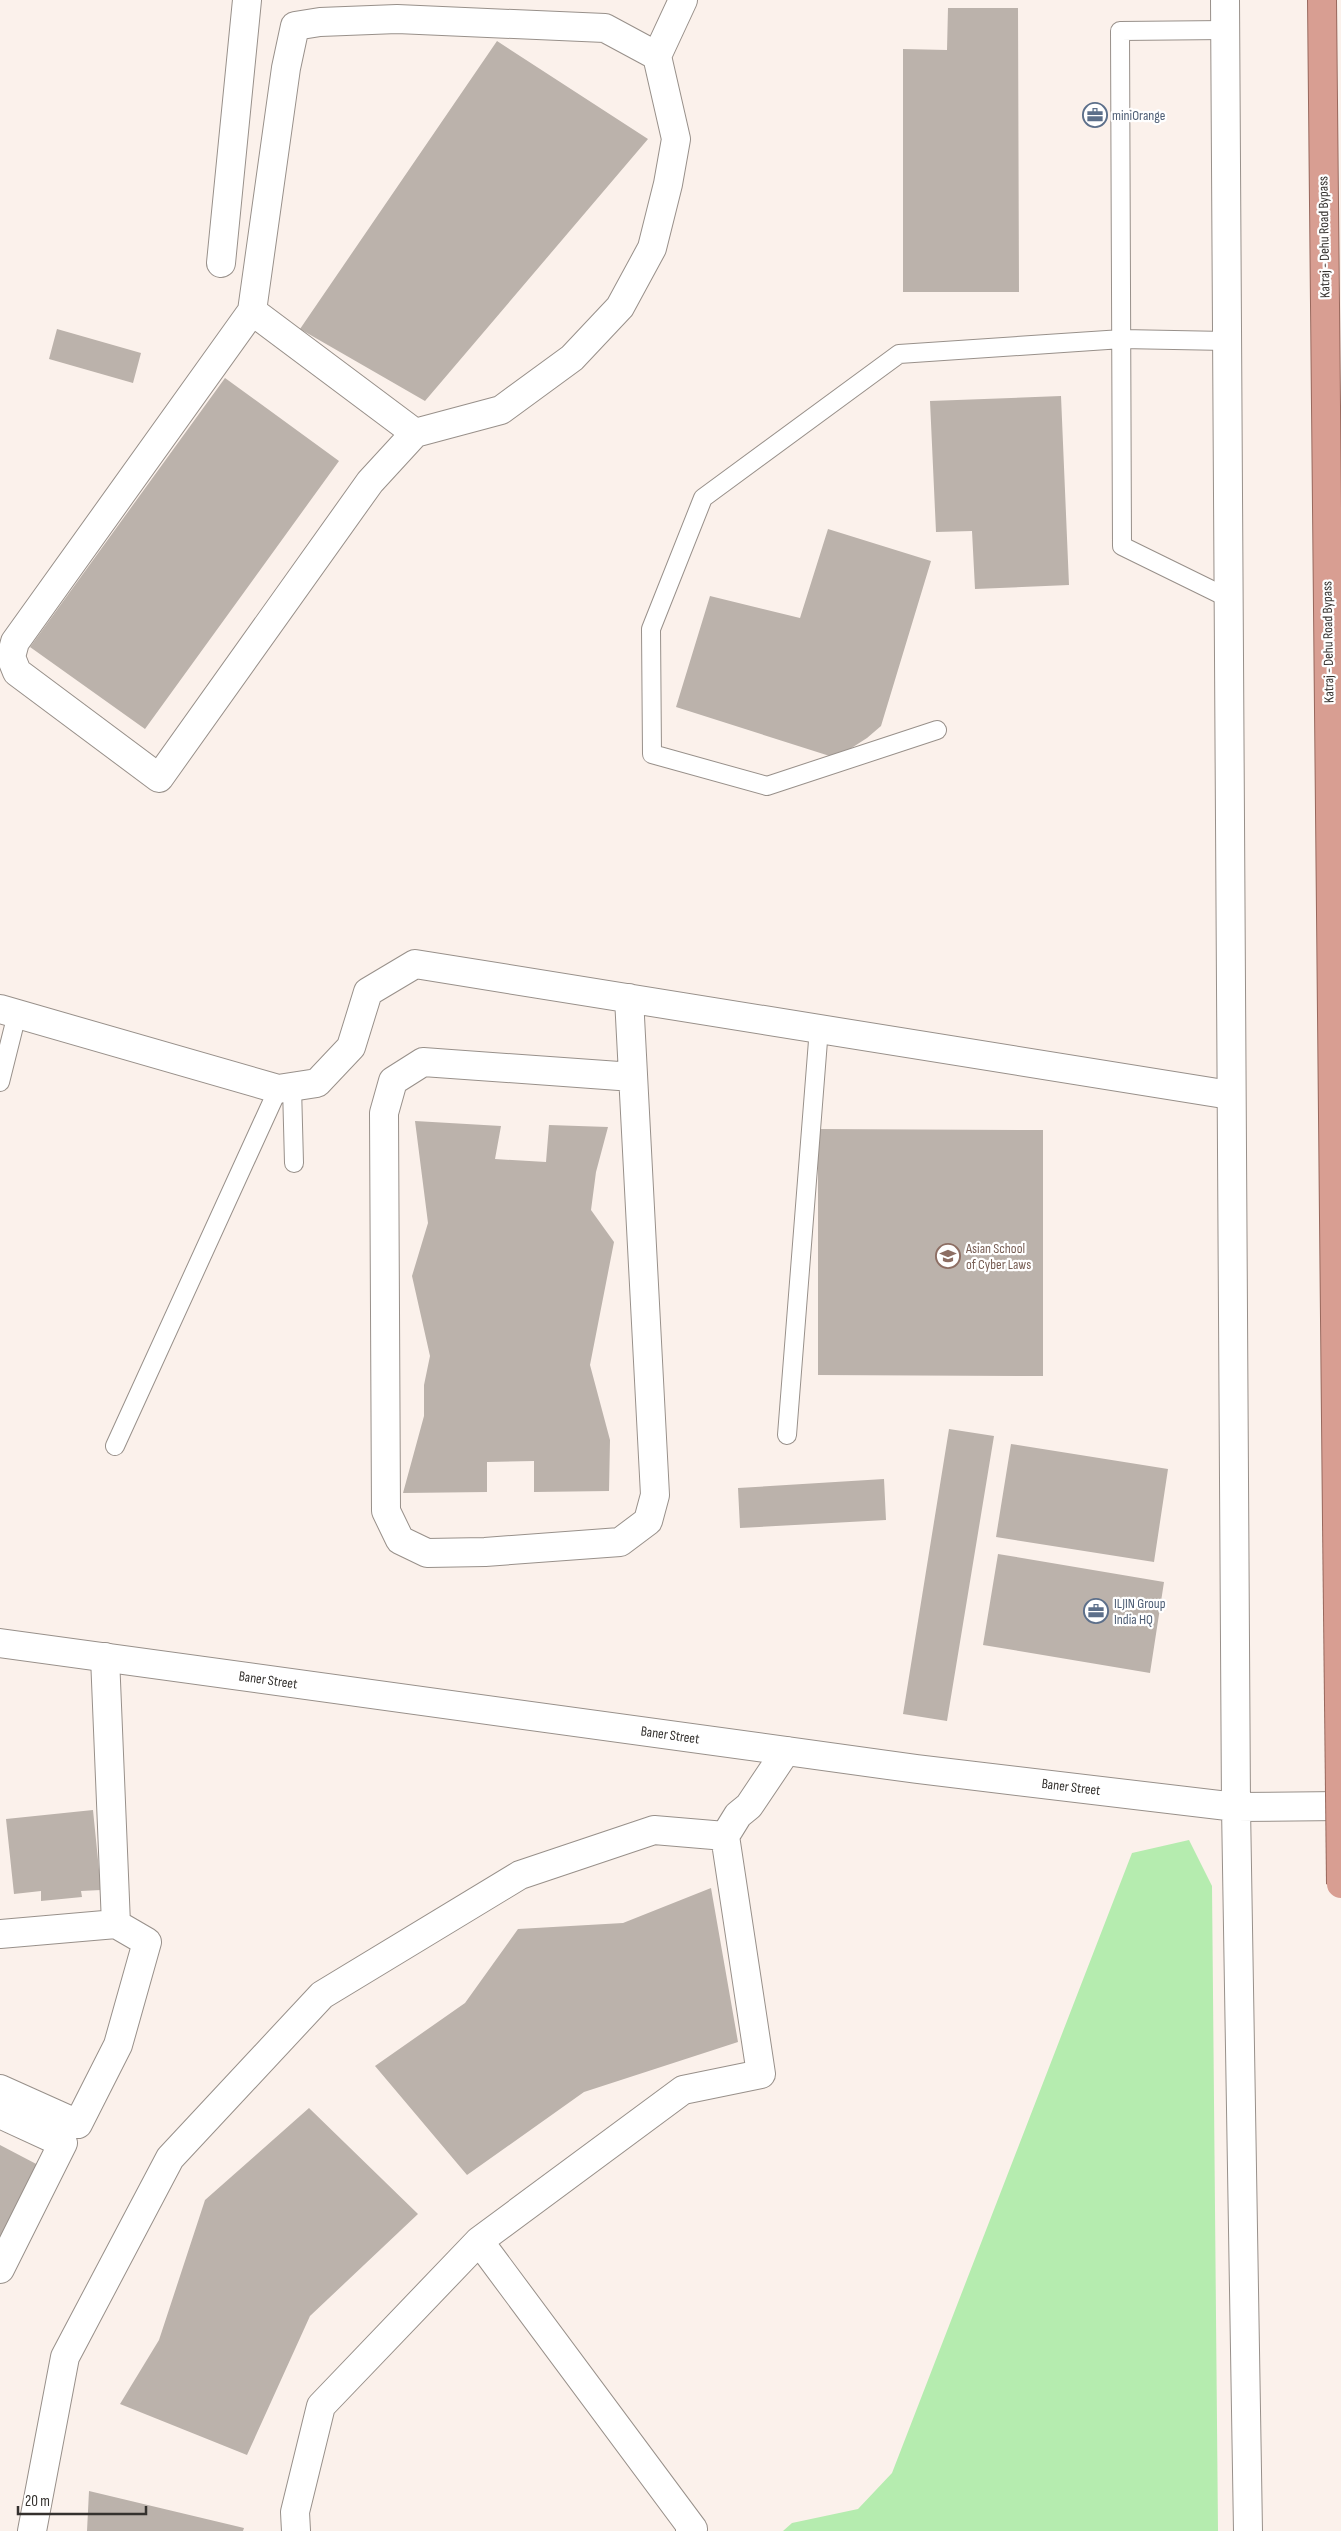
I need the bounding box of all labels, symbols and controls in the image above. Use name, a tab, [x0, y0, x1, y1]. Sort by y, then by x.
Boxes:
office icon: miniOrange	[1082, 102, 1108, 128]
place label: miniOrange	[1112, 107, 1165, 124]
street label: Katraj - Dehu Road Bypass	[1314, 176, 1334, 298]
street label: Katraj - Dehu Road Bypass	[1318, 581, 1338, 703]
place label: Asian School of Cyber Laws	[965, 1240, 1031, 1273]
school or university icon: Asian School of Cyber Laws	[935, 1243, 961, 1269]
place label: ILJIN Group India HQ	[1114, 1595, 1166, 1628]
office icon: ILJIN Group India HQ	[1083, 1598, 1109, 1624]
street label: Baner Street	[238, 1667, 298, 1693]
street label: Baner Street	[640, 1722, 700, 1748]
street label: Baner Street	[1041, 1775, 1101, 1799]
scale bar	[18, 2484, 145, 2516]
text: 20 m	[25, 2492, 50, 2511]

